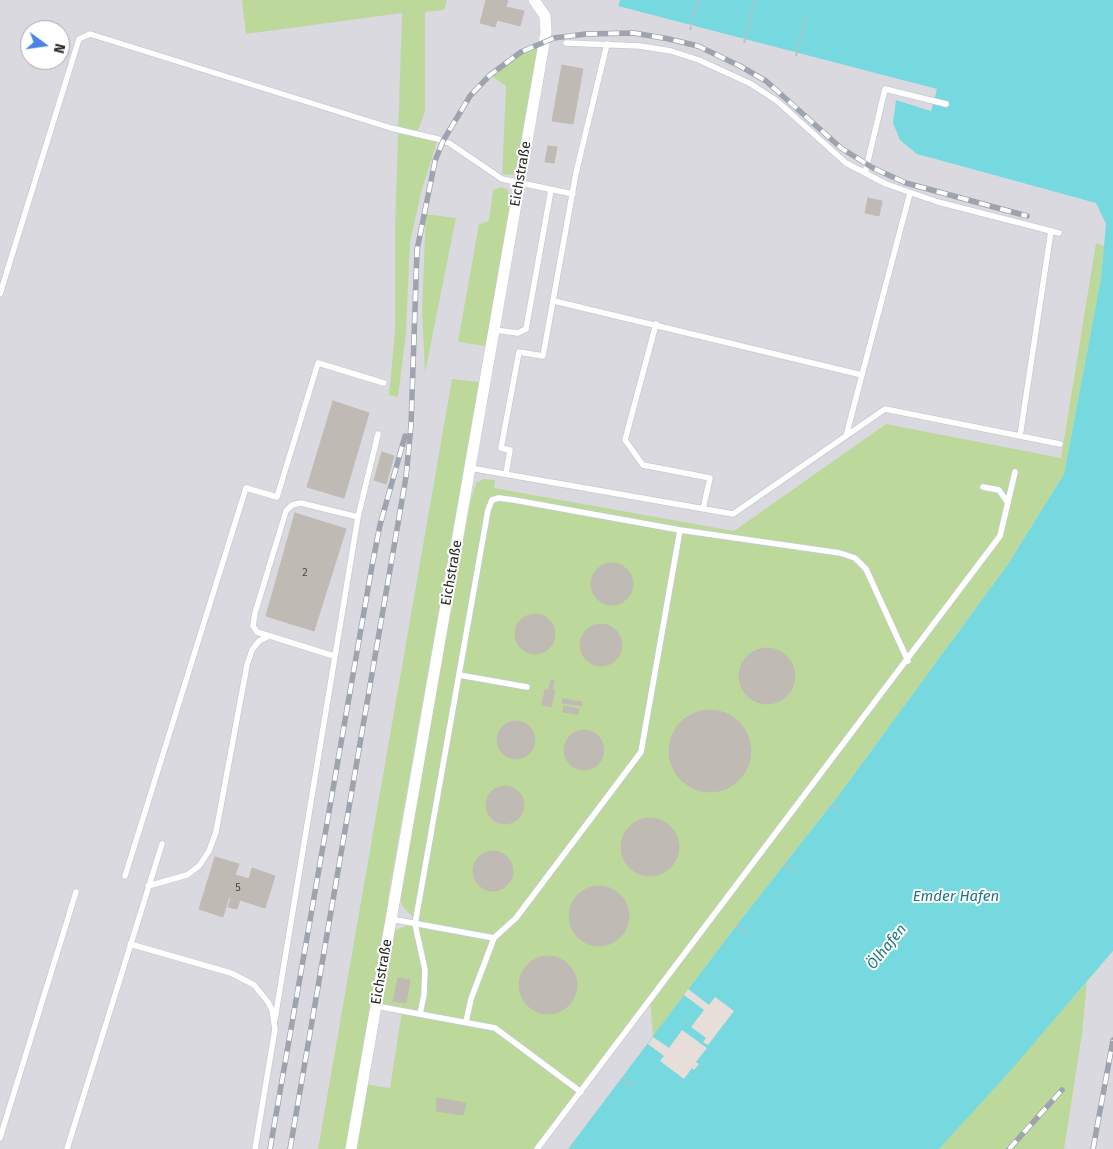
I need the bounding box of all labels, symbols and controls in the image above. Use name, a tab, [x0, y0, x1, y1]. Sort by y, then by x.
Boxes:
north arrow	[20, 20, 70, 70]
text: N	[50, 42, 68, 55]
street label: Eichstraße	[507, 140, 535, 208]
street label: Eichstraße	[438, 539, 466, 607]
house number: 2	[302, 566, 308, 580]
house number: 5	[235, 881, 241, 895]
water label: Emder Hafen	[913, 888, 999, 906]
water label: Ölhafen	[863, 921, 911, 973]
street label: Eichstraße	[368, 938, 396, 1006]

